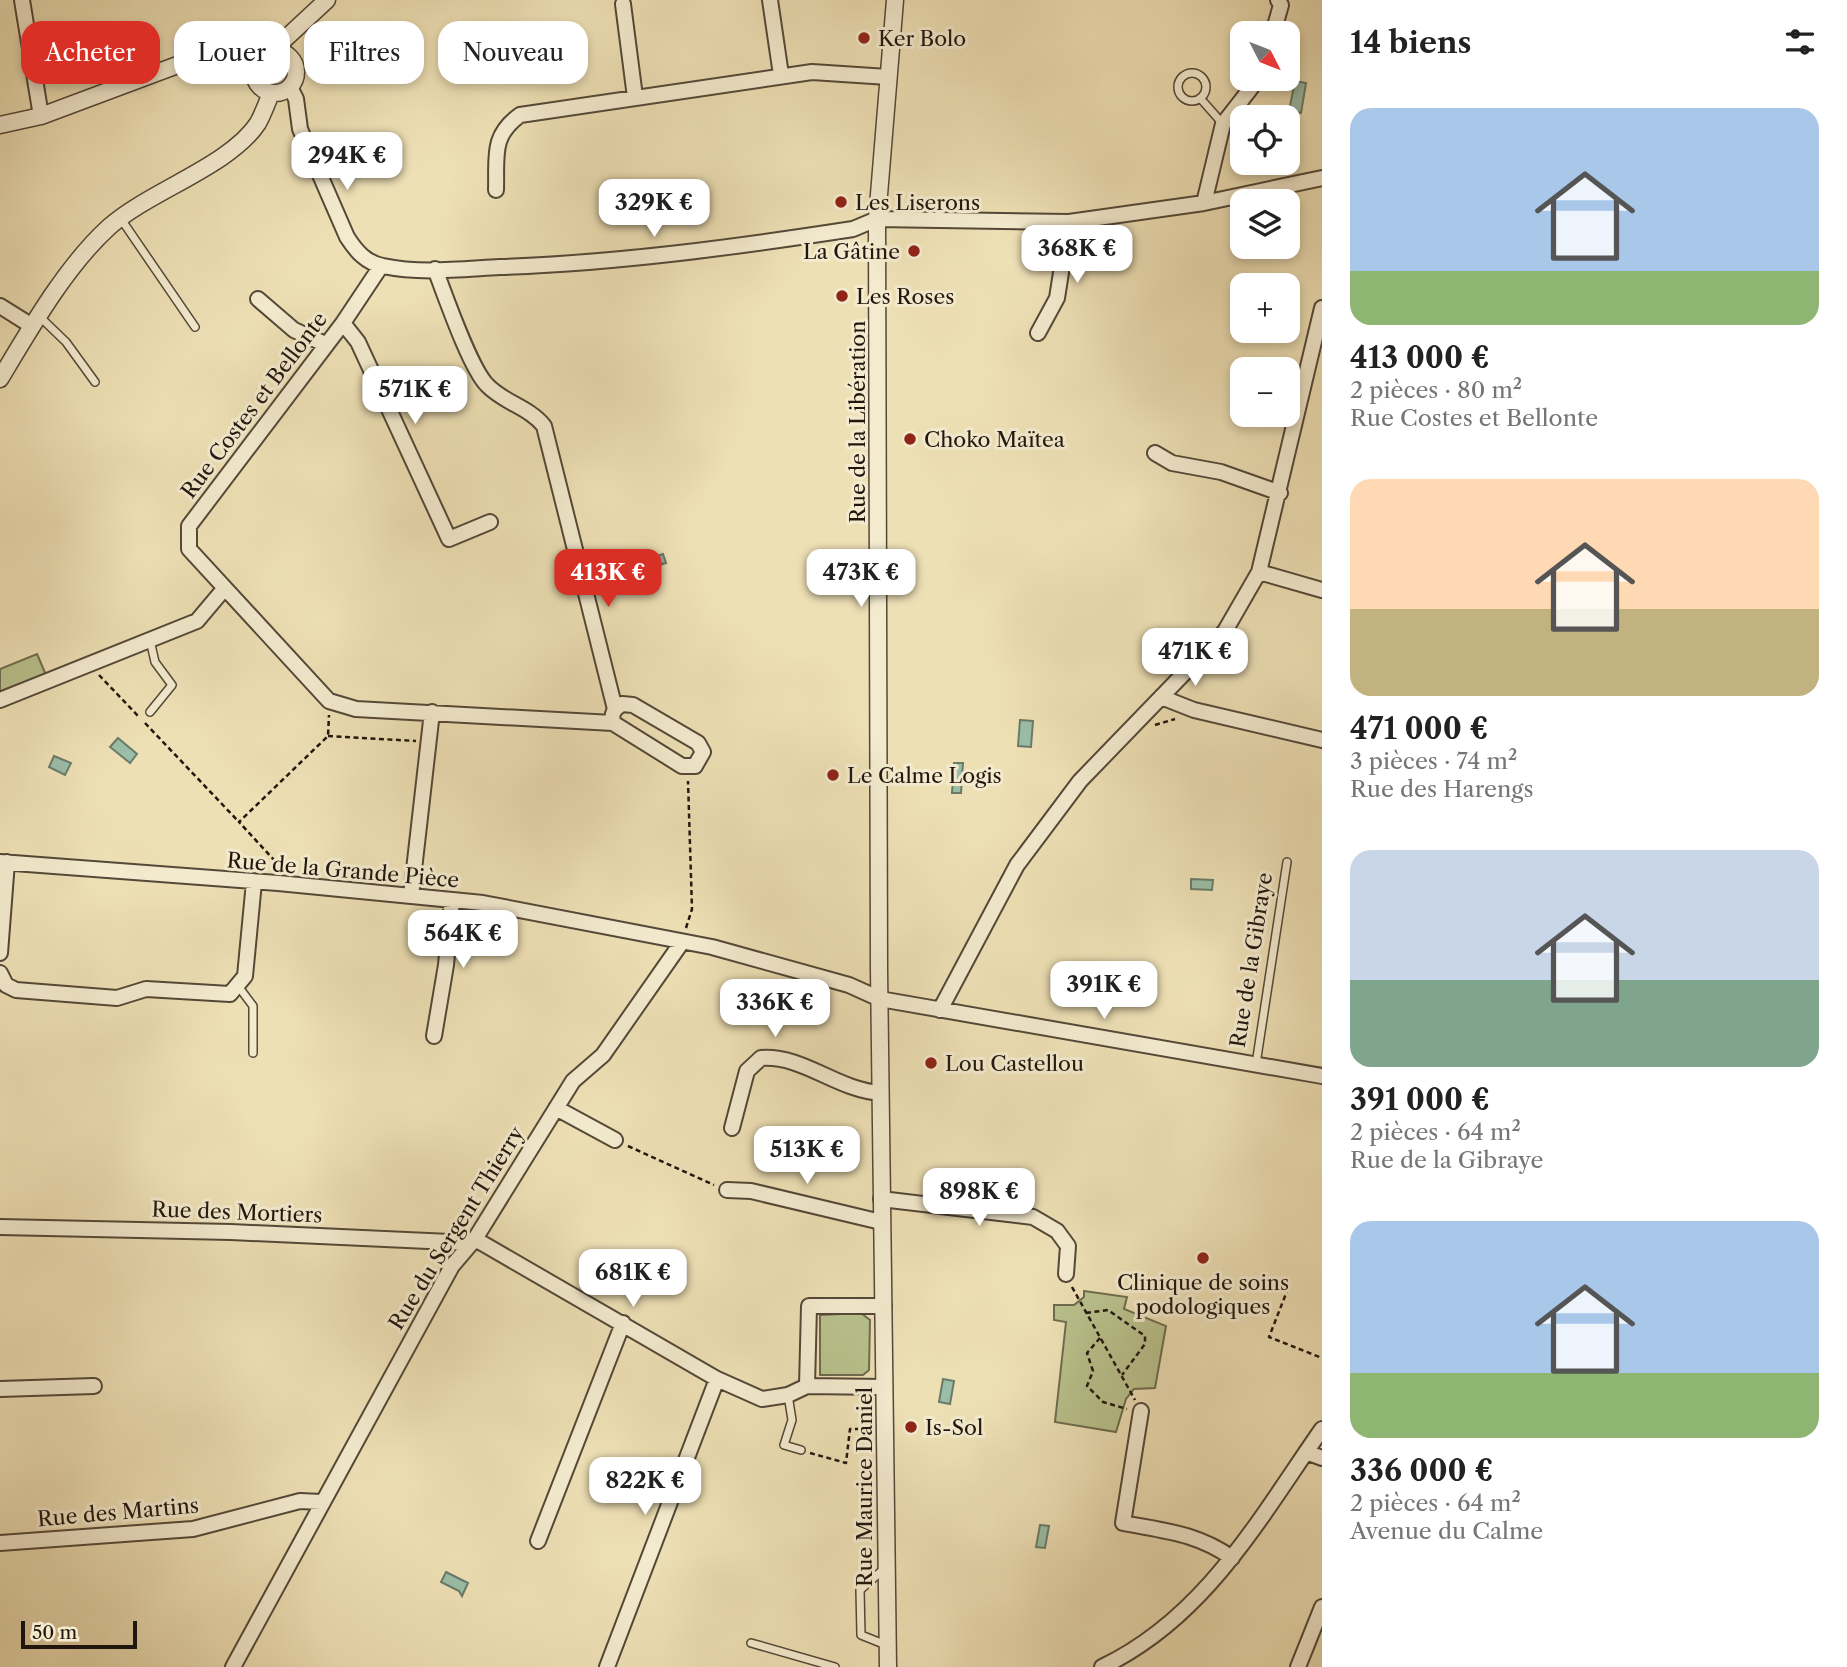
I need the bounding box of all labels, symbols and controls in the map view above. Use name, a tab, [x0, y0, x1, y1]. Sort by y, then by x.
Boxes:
chip: Acheter	[21, 21, 160, 84]
chip: Louer	[174, 21, 290, 84]
chip: Filtres	[304, 21, 424, 84]
chip: Nouveau	[438, 21, 588, 84]
north arrow	[1230, 21, 1300, 91]
map controls	[1230, 21, 1300, 427]
icon: filters	[1781, 23, 1819, 61]
text: 14 biens	[1350, 24, 1471, 61]
place label: Ker Bolo	[878, 26, 966, 51]
marker: Ker Bolo	[856, 30, 872, 46]
button: locate	[1230, 105, 1300, 175]
pin: 294K €	[290, 132, 404, 192]
text: 294K €	[307, 141, 387, 169]
icon: home	[1522, 153, 1648, 279]
pin: 329K €	[597, 180, 711, 239]
text: 329K €	[615, 188, 693, 216]
button: layers	[1230, 189, 1300, 259]
place label: Les Liserons	[855, 190, 980, 215]
marker: Les Liserons	[833, 194, 849, 210]
pin: 368K €	[1020, 226, 1134, 285]
text: 368K €	[1037, 234, 1117, 262]
place label: La Gâtine	[803, 239, 900, 264]
marker: La Gâtine	[906, 243, 922, 259]
button: +	[1230, 273, 1300, 343]
place label: Les Roses	[856, 284, 954, 309]
marker: Les Roses	[834, 288, 850, 304]
street label: Rue Costes et Bellonte	[176, 307, 332, 503]
street label: Rue de la Libération	[845, 321, 870, 523]
text: 413 000 €	[1350, 339, 1490, 376]
button: −	[1230, 357, 1300, 427]
pin: 571K €	[358, 366, 472, 426]
text: 571K €	[378, 375, 452, 403]
text: 2 pièces · 80 m²	[1350, 376, 1522, 404]
text: Rue Costes et Bellonte	[1350, 404, 1598, 432]
place label: Choko Maïtea	[924, 427, 1066, 452]
marker: Choko Maïtea	[902, 431, 918, 447]
icon: home	[1522, 524, 1648, 650]
pin: 413K €	[551, 550, 665, 609]
pin: 473K €	[804, 550, 918, 609]
text: 413K €	[570, 558, 646, 586]
text: 473K €	[823, 558, 899, 586]
pin: 471K €	[1138, 628, 1252, 688]
text: 471K €	[1158, 637, 1232, 665]
text: 471 000 €	[1350, 710, 1488, 747]
text: 3 pièces · 74 m²	[1350, 747, 1517, 775]
place label: Le Calme Logis	[847, 763, 1002, 788]
marker: Le Calme Logis	[825, 767, 841, 783]
text: Rue des Harengs	[1350, 775, 1534, 803]
street label: Rue de la Grande Pièce	[226, 847, 460, 893]
street label: Rue de la Gibraye	[1225, 871, 1277, 1049]
icon: home	[1522, 895, 1648, 1021]
pin: 564K €	[406, 911, 520, 970]
text: 564K €	[424, 919, 502, 947]
pin: 391K €	[1047, 962, 1161, 1021]
text: 391K €	[1066, 970, 1142, 998]
pin: 336K €	[718, 979, 832, 1039]
text: 336K €	[736, 988, 814, 1016]
place label: Lou Castellou	[945, 1051, 1084, 1076]
marker: Lou Castellou	[923, 1055, 939, 1071]
text: 391 000 €	[1350, 1081, 1490, 1118]
text: 2 pièces · 64 m²	[1350, 1118, 1521, 1146]
street label: Rue du Sergent Thierry	[383, 1122, 529, 1334]
pin: 513K €	[750, 1126, 864, 1186]
text: 513K €	[770, 1135, 844, 1163]
text: Rue de la Gibraye	[1350, 1146, 1543, 1174]
pin: 898K €	[922, 1168, 1036, 1228]
text: 898K €	[939, 1177, 1019, 1205]
street label: Rue des Mortiers	[151, 1197, 323, 1227]
pin: 681K €	[576, 1250, 690, 1309]
marker: Clinique de soins podologiques	[1195, 1250, 1211, 1266]
text: 681K €	[595, 1258, 671, 1286]
icon: home	[1522, 1266, 1648, 1392]
place label: Clinique de soins podologiques	[1117, 1270, 1289, 1319]
street label: Rue Maurice Daniel	[852, 1387, 877, 1587]
place label: Is-Sol	[925, 1415, 983, 1440]
marker: Is-Sol	[903, 1419, 919, 1435]
text: 336 000 €	[1350, 1452, 1493, 1489]
pin: 822K €	[588, 1458, 702, 1517]
text: 822K €	[605, 1466, 685, 1494]
text: 2 pièces · 64 m²	[1350, 1489, 1521, 1517]
street label: Rue des Martins	[36, 1492, 200, 1532]
text: Avenue du Calme	[1350, 1517, 1543, 1545]
scale bar	[21, 1618, 136, 1650]
text: 50 m	[32, 1621, 77, 1644]

